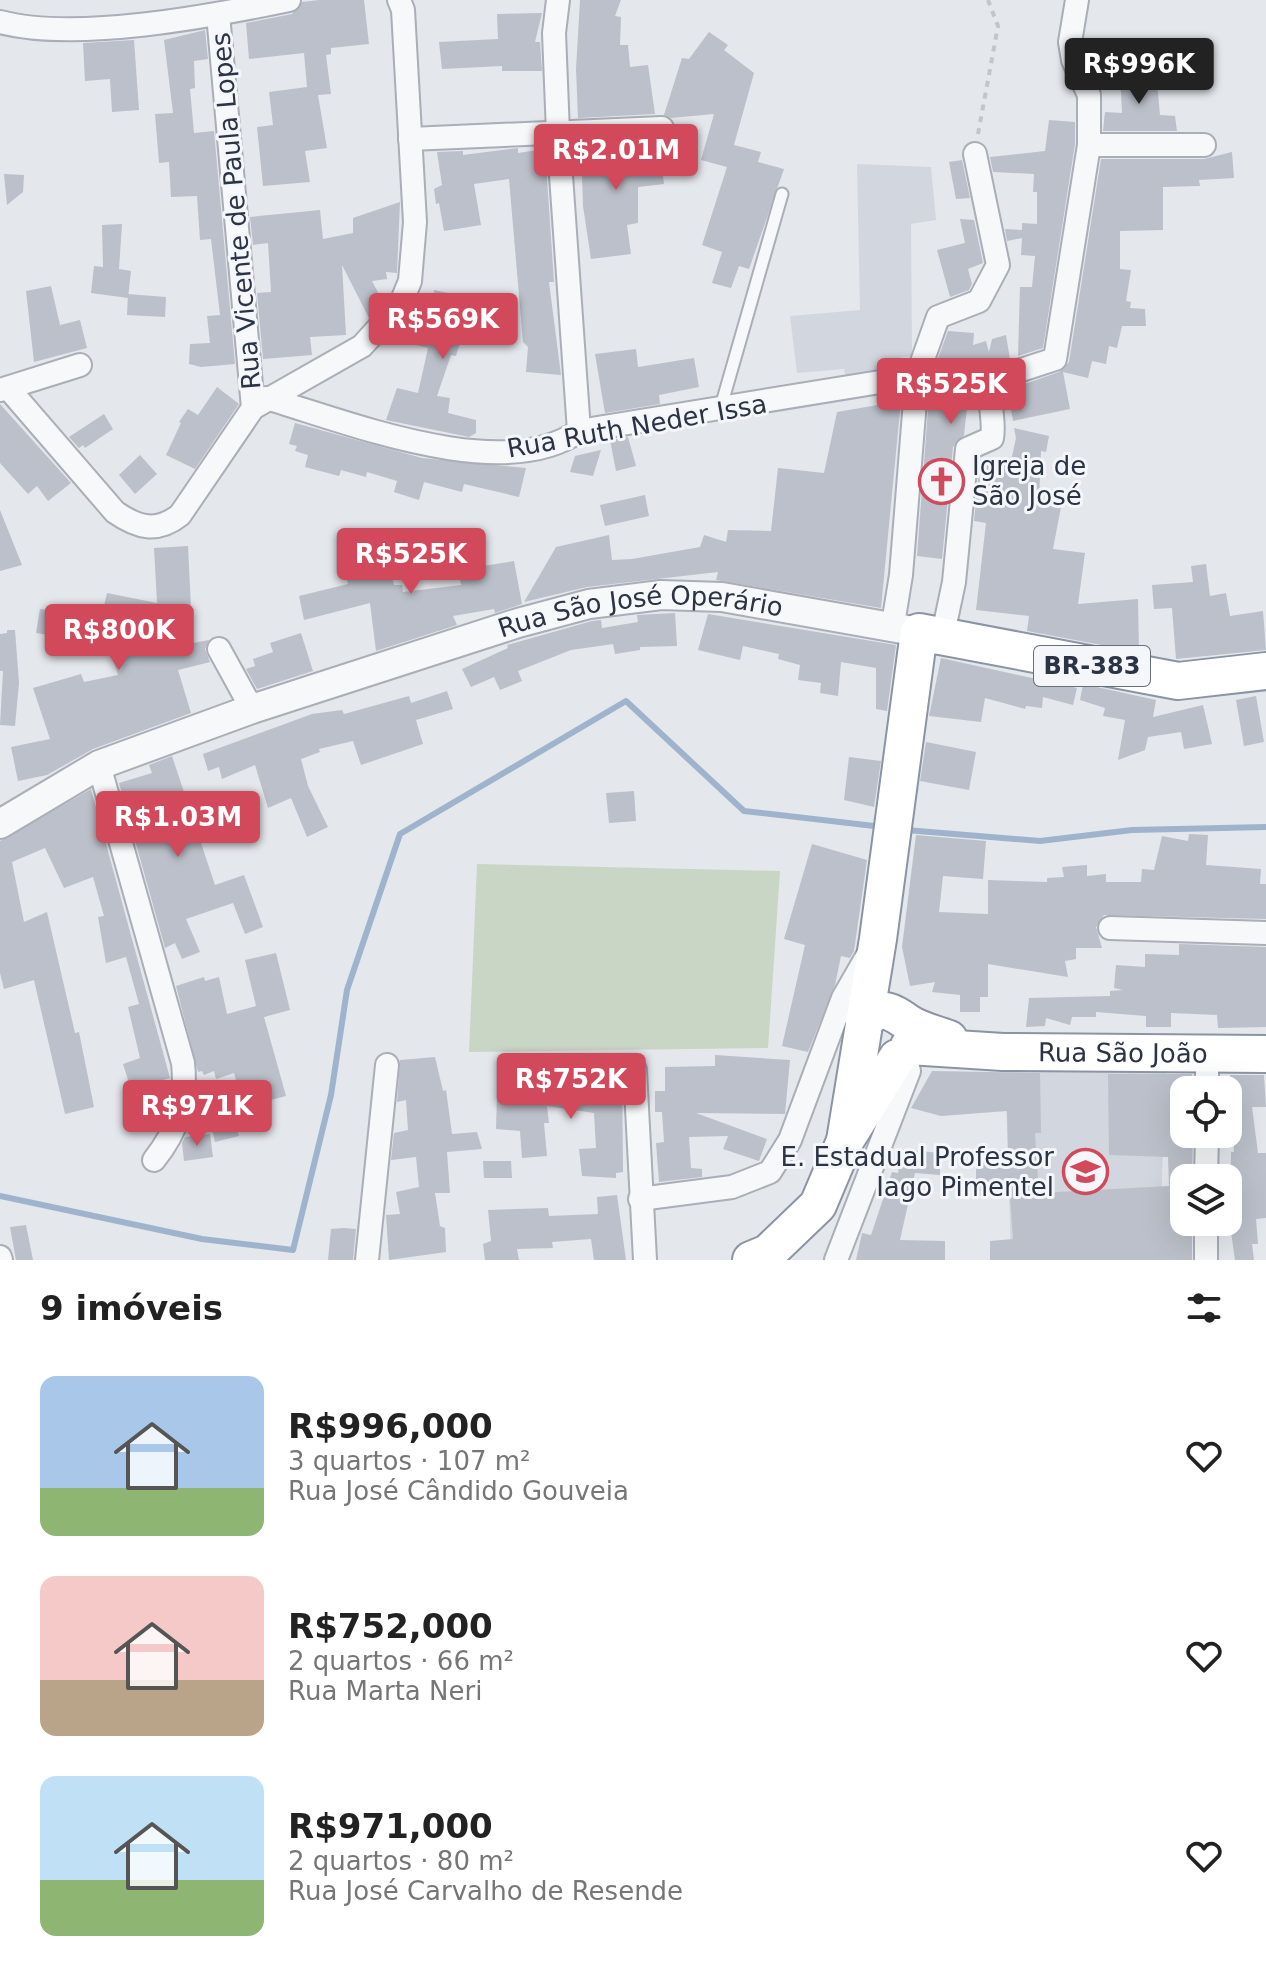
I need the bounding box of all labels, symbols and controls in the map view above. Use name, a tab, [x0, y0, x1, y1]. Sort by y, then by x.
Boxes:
street label: Rua Vicente de Paula Lopes	[205, 31, 267, 391]
pin: R$996K	[1074, 38, 1204, 106]
text: R$996K	[1083, 49, 1195, 79]
pin: R$2.01M	[542, 124, 690, 192]
text: R$2.01M	[552, 135, 680, 165]
pin: R$569K	[378, 293, 508, 361]
text: R$569K	[387, 304, 499, 334]
pin: R$525K	[886, 358, 1016, 426]
text: R$525K	[895, 369, 1007, 399]
street label: Rua Ruth Neder Issa	[505, 388, 769, 464]
place label: Igreja de São José	[972, 451, 1086, 511]
church icon: Igreja de São José	[917, 457, 965, 505]
pin: R$525K	[346, 528, 476, 596]
text: R$525K	[355, 539, 467, 569]
street label: Rua São José Operário	[494, 580, 785, 644]
pin: R$800K	[54, 604, 184, 672]
text: R$800K	[63, 615, 175, 645]
road number: BR-383	[1034, 646, 1150, 686]
pin: R$1.03M	[104, 791, 252, 859]
text: R$1.03M	[114, 802, 242, 832]
street label: Rua São João	[1038, 1037, 1208, 1069]
pin: R$752K	[506, 1053, 636, 1121]
text: R$752K	[515, 1064, 627, 1094]
map controls	[1170, 1076, 1242, 1236]
button: locate	[1170, 1076, 1242, 1148]
pin: R$971K	[132, 1080, 262, 1148]
text: R$971K	[141, 1091, 253, 1121]
place label: E. Estadual Professor Iago Pimentel	[780, 1142, 1054, 1202]
school or university icon: E. Estadual Professor Iago Pimentel	[1061, 1148, 1109, 1196]
button: layers	[1170, 1164, 1242, 1236]
icon: filters	[1182, 1286, 1226, 1330]
text: 9 imóveis	[40, 1288, 223, 1328]
text: R$996,000	[288, 1406, 493, 1446]
icon: home	[104, 1408, 200, 1504]
icon: heart	[1182, 1434, 1226, 1478]
text: 3 quartos · 107 m²	[288, 1446, 531, 1476]
text: Rua José Cândido Gouveia	[288, 1476, 629, 1506]
text: R$752,000	[288, 1606, 493, 1646]
icon: home	[104, 1608, 200, 1704]
icon: heart	[1182, 1634, 1226, 1678]
text: 2 quartos · 66 m²	[288, 1646, 514, 1676]
text: Rua Marta Neri	[288, 1676, 482, 1706]
text: R$971,000	[288, 1806, 493, 1846]
icon: home	[104, 1808, 200, 1904]
icon: heart	[1182, 1834, 1226, 1878]
text: 2 quartos · 80 m²	[288, 1846, 514, 1876]
text: Rua José Carvalho de Resende	[288, 1876, 683, 1906]

